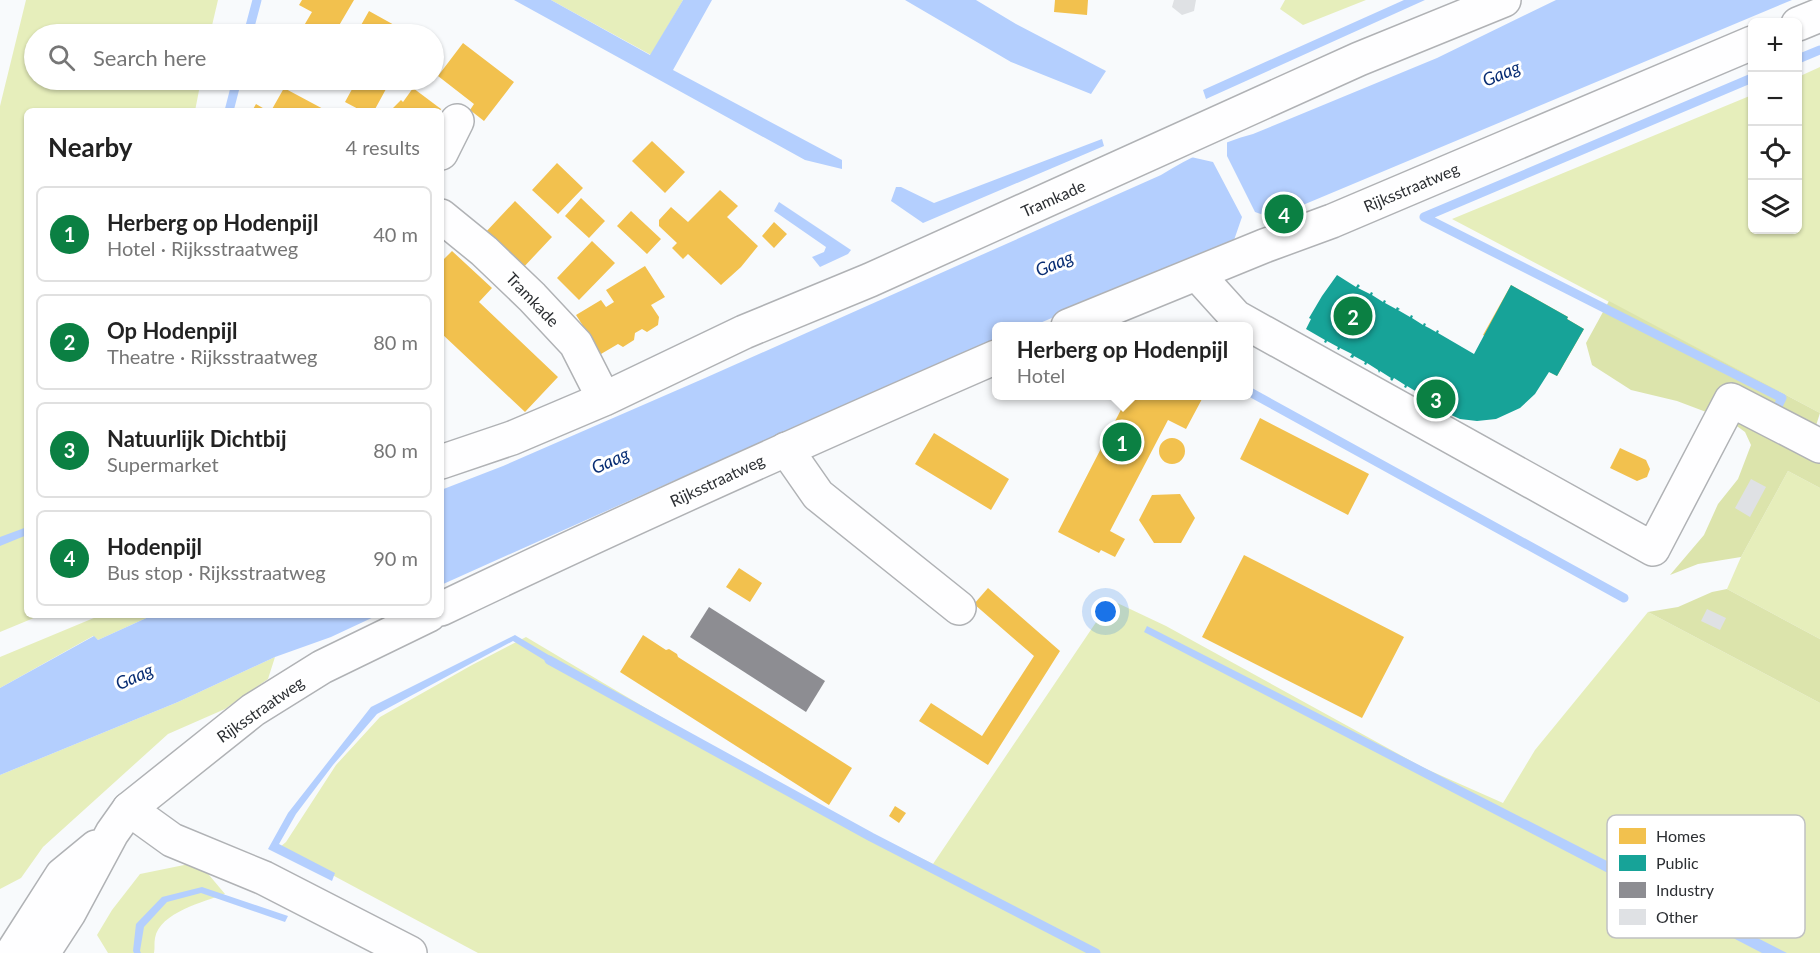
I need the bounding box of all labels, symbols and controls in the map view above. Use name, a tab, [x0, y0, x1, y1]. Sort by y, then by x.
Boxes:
map controls	[1748, 18, 1802, 234]
button: +	[1748, 18, 1802, 72]
search box	[24, 24, 444, 90]
icon: search	[45, 41, 78, 74]
text: Search here	[93, 44, 206, 71]
water label: Gaag	[1479, 55, 1524, 91]
button: −	[1748, 72, 1802, 126]
button: locate	[1748, 126, 1802, 180]
text: Nearby	[48, 131, 133, 163]
text: 4 results	[345, 135, 420, 159]
street label: Rijksstraatweg	[1360, 158, 1462, 216]
street label: Tramkade	[1018, 175, 1088, 221]
button: layers	[1748, 180, 1802, 234]
pin: 4	[1264, 192, 1304, 236]
text: Herberg op Hodenpijl	[107, 209, 318, 236]
text: 1	[64, 222, 75, 246]
text: 40 m	[373, 222, 418, 246]
text: Hotel · Rijksstraatweg	[107, 236, 298, 260]
water label: Gaag	[1032, 245, 1077, 281]
street label: Tramkade	[503, 268, 563, 330]
pin: 2	[1334, 294, 1372, 338]
text: Op Hodenpijl	[107, 317, 237, 344]
popup	[992, 322, 1253, 400]
text: 2	[64, 330, 75, 354]
text: 80 m	[373, 330, 418, 354]
text: Herberg op Hodenpijl	[1017, 336, 1228, 363]
text: Theatre · Rijksstraatweg	[107, 344, 317, 368]
text: Hotel	[1017, 363, 1065, 387]
pin: 3	[1416, 376, 1456, 422]
pin: 1	[1102, 420, 1142, 464]
text: Natuurlijk Dichtbij	[107, 425, 286, 452]
text: 3	[64, 438, 75, 462]
text: 80 m	[373, 438, 418, 462]
water label: Gaag	[588, 442, 633, 478]
street label: Rijksstraatweg	[667, 450, 767, 510]
text: Supermarket	[107, 452, 219, 476]
text: Hodenpijl	[107, 533, 202, 560]
text: 4	[64, 546, 75, 570]
text: 90 m	[373, 546, 418, 570]
text: Bus stop · Rijksstraatweg	[107, 560, 326, 584]
your location	[1091, 597, 1120, 626]
water label: Gaag	[112, 658, 157, 694]
street label: Rijksstraatweg	[213, 672, 307, 746]
legend	[1607, 815, 1805, 938]
text: Homes	[1656, 826, 1706, 845]
text: Public	[1656, 853, 1699, 872]
text: Industry	[1656, 880, 1715, 899]
text: Other	[1656, 907, 1698, 926]

